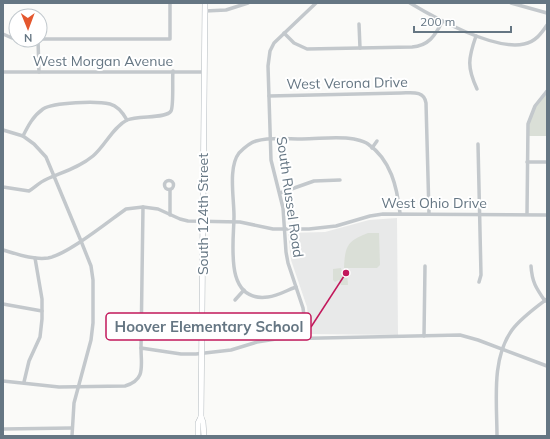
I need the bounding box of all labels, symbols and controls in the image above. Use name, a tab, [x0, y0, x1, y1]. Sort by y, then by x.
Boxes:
north arrow	[8, 8, 48, 48]
scale bar	[414, 8, 511, 34]
text: 200 m	[420, 14, 455, 29]
text: N	[24, 31, 32, 45]
street label: West Morgan Avenue	[33, 52, 173, 70]
street label: West Verona Drive	[286, 73, 408, 93]
street label: South Russel Road	[273, 135, 307, 259]
street label: South 124th Street	[194, 153, 212, 275]
street label: West Ohio Drive	[381, 194, 487, 212]
callout: Hoover Elementary School	[106, 313, 311, 340]
text: Hoover Elementary School	[115, 317, 303, 336]

